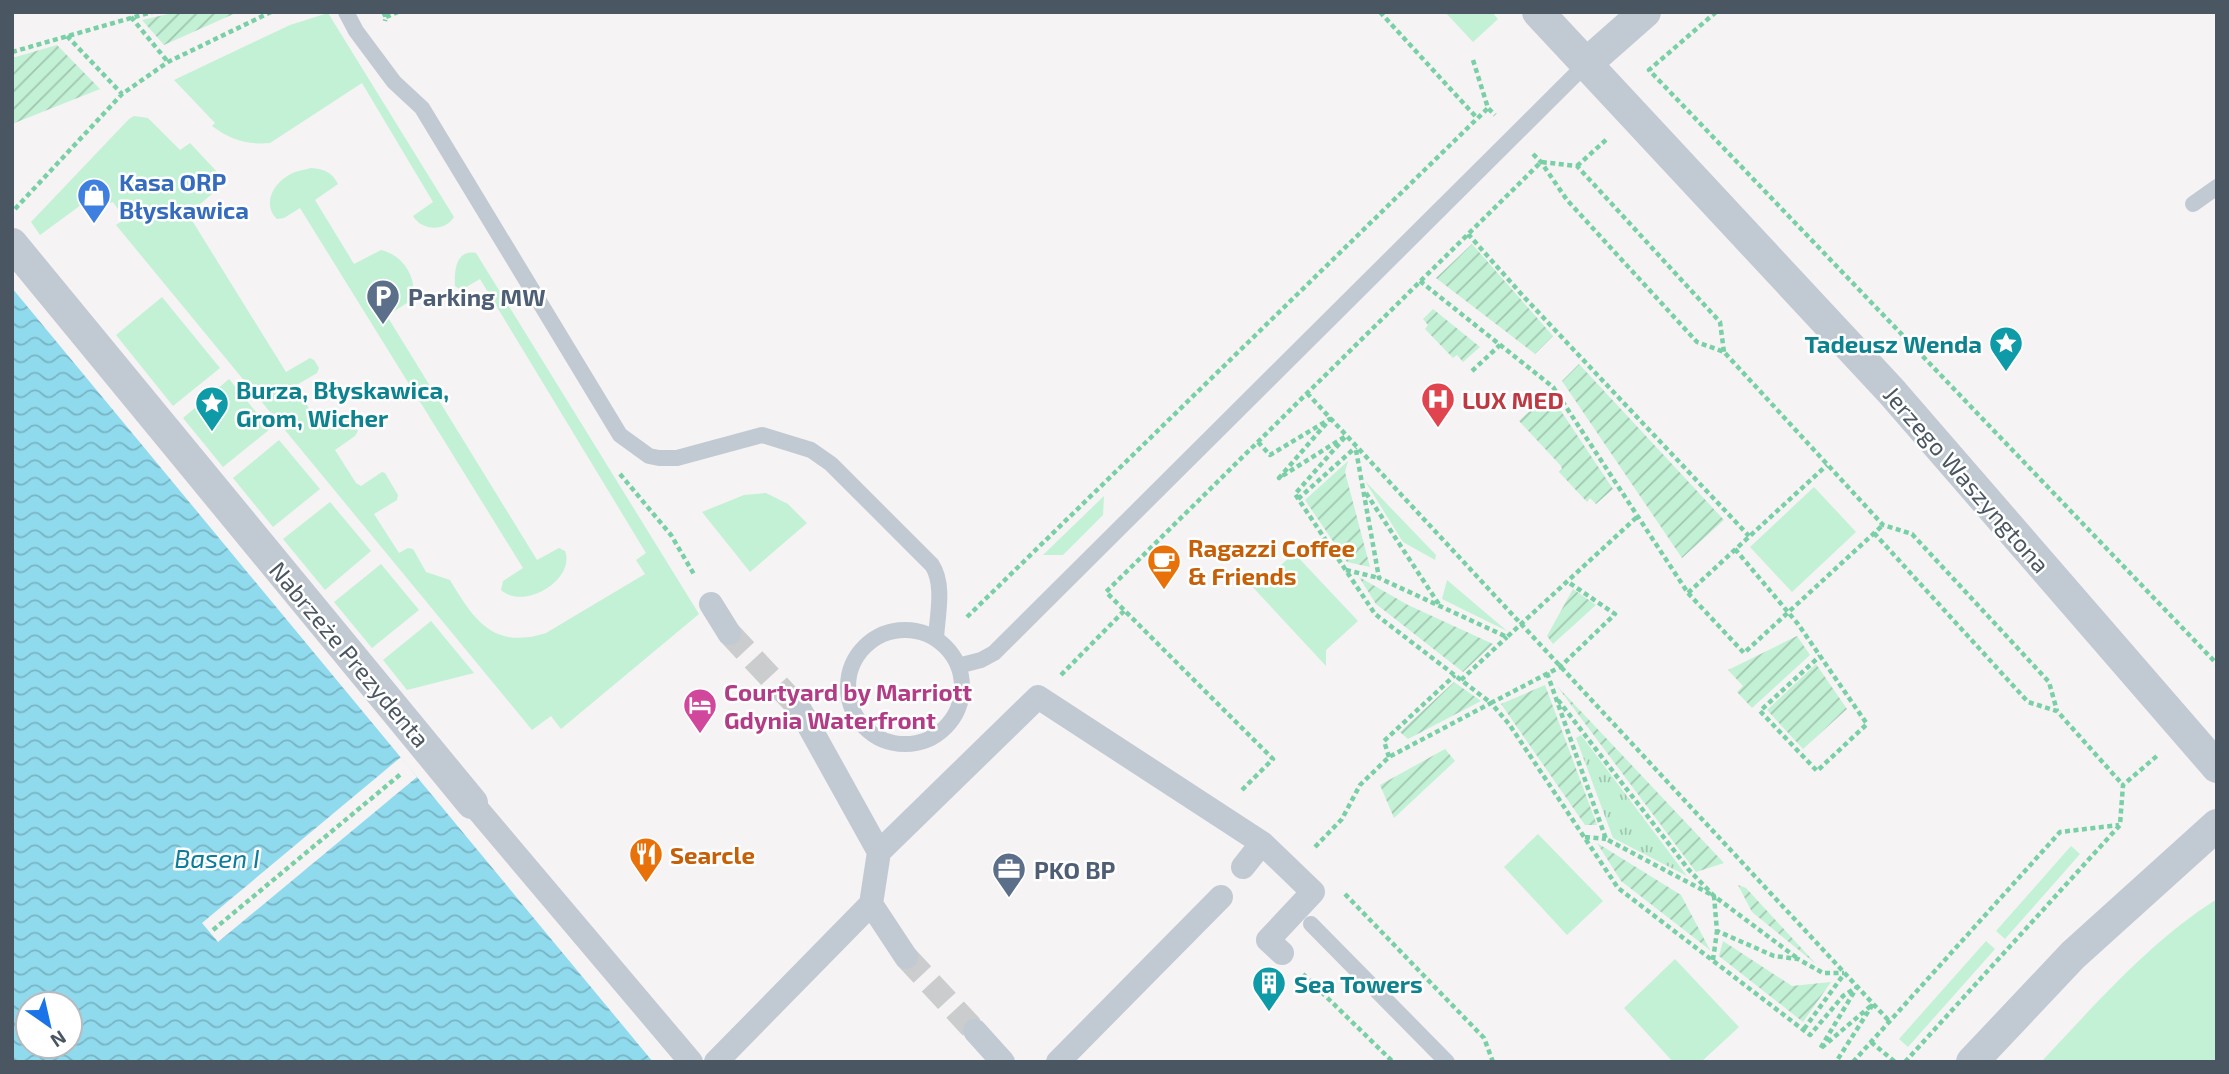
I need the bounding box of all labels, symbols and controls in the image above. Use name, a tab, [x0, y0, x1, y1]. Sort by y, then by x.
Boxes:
place label: Kasa ORP Błyskawica	[119, 167, 249, 224]
shop icon: Kasa ORP Błyskawica	[75, 176, 113, 225]
parking icon: Parking MW	[364, 277, 402, 326]
place label: Parking MW	[408, 282, 546, 311]
place icon: Tadeusz Wenda	[1987, 324, 2025, 373]
place label: Tadeusz Wenda	[1804, 329, 1982, 358]
place label: Burza, Błyskawica, Grom, Wicher	[236, 375, 449, 432]
hospital icon: LUX MED	[1419, 380, 1457, 429]
street label: Jerzego Waszyngtona	[1878, 380, 2056, 578]
place icon: Burza, Błyskawica, Grom, Wicher	[193, 384, 231, 433]
place label: LUX MED	[1462, 385, 1564, 414]
place label: Ragazzi Coffee & Friends	[1188, 533, 1355, 590]
cafe icon: Ragazzi Coffee & Friends	[1145, 542, 1183, 591]
street label: Nabrzeże Prezydenta	[264, 555, 436, 753]
place label: Courtyard by Marriott Gdynia Waterfront	[724, 677, 972, 734]
hotel icon: Courtyard by Marriott Gdynia Waterfront	[681, 686, 719, 735]
restaurant icon: Searcle	[627, 835, 665, 884]
place label: Searcle	[670, 840, 755, 869]
water label: Basen I	[174, 842, 260, 873]
office icon: PKO BP	[990, 850, 1028, 899]
place label: PKO BP	[1034, 855, 1116, 884]
building icon: Sea Towers	[1250, 964, 1288, 1013]
place label: Sea Towers	[1294, 969, 1423, 998]
north arrow	[14, 990, 84, 1060]
text: N	[47, 1026, 71, 1053]

